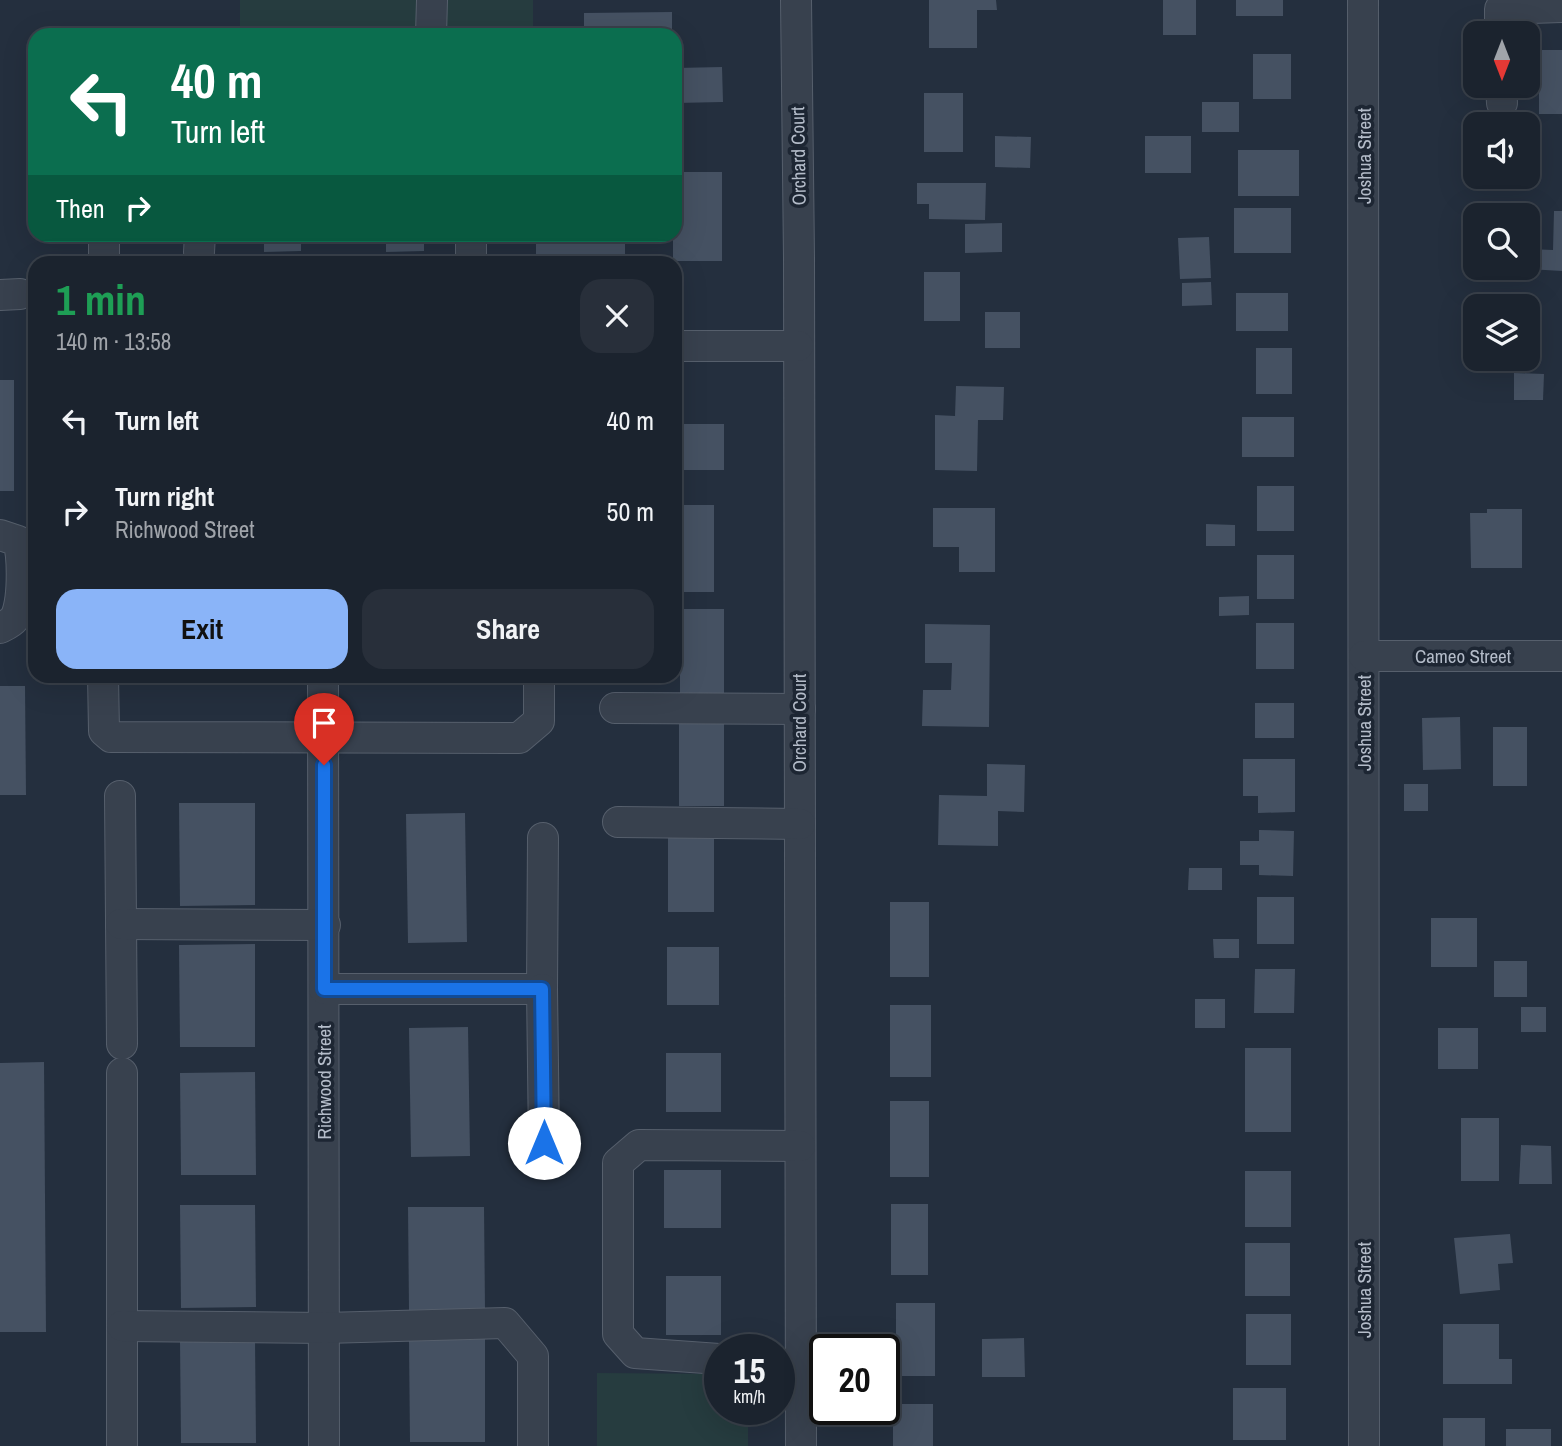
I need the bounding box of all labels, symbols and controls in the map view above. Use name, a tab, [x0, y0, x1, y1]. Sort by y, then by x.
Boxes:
north arrow	[1463, 21, 1540, 98]
map controls	[1463, 21, 1540, 371]
text: 40 m	[171, 47, 263, 113]
icon: left	[56, 56, 147, 147]
street label: Orchard Court	[784, 106, 812, 206]
street label: Joshua Street	[1351, 107, 1377, 204]
text: Turn left	[171, 110, 265, 153]
button: sound	[1463, 112, 1540, 189]
icon: right	[119, 189, 157, 227]
text: Then	[56, 191, 105, 226]
button: search	[1463, 203, 1540, 280]
text: 1 min	[56, 272, 146, 328]
button: close	[580, 279, 654, 353]
button: layers	[1463, 294, 1540, 371]
text: 140 m · 13:58	[56, 326, 171, 357]
icon: left	[56, 402, 94, 440]
text: Turn left	[115, 403, 199, 438]
text: 40 m	[607, 403, 654, 438]
text: Turn right	[115, 479, 214, 514]
icon: right	[56, 493, 94, 531]
text: 50 m	[607, 494, 654, 529]
text: Richwood Street	[115, 514, 254, 545]
button: Exit	[56, 589, 348, 669]
button: Share	[362, 589, 654, 669]
street label: Cameo Street	[1415, 643, 1512, 669]
street label: Orchard Court	[786, 673, 812, 772]
street label: Joshua Street	[1351, 674, 1377, 771]
pin	[294, 693, 354, 765]
icon: arrive	[305, 704, 343, 742]
street label: Richwood Street	[311, 1024, 337, 1140]
position arrow	[507, 1106, 581, 1180]
street label: Joshua Street	[1351, 1241, 1377, 1338]
speed limit sign: 20	[809, 1334, 900, 1425]
text: 15	[734, 1347, 765, 1394]
text: km/h	[734, 1384, 766, 1409]

